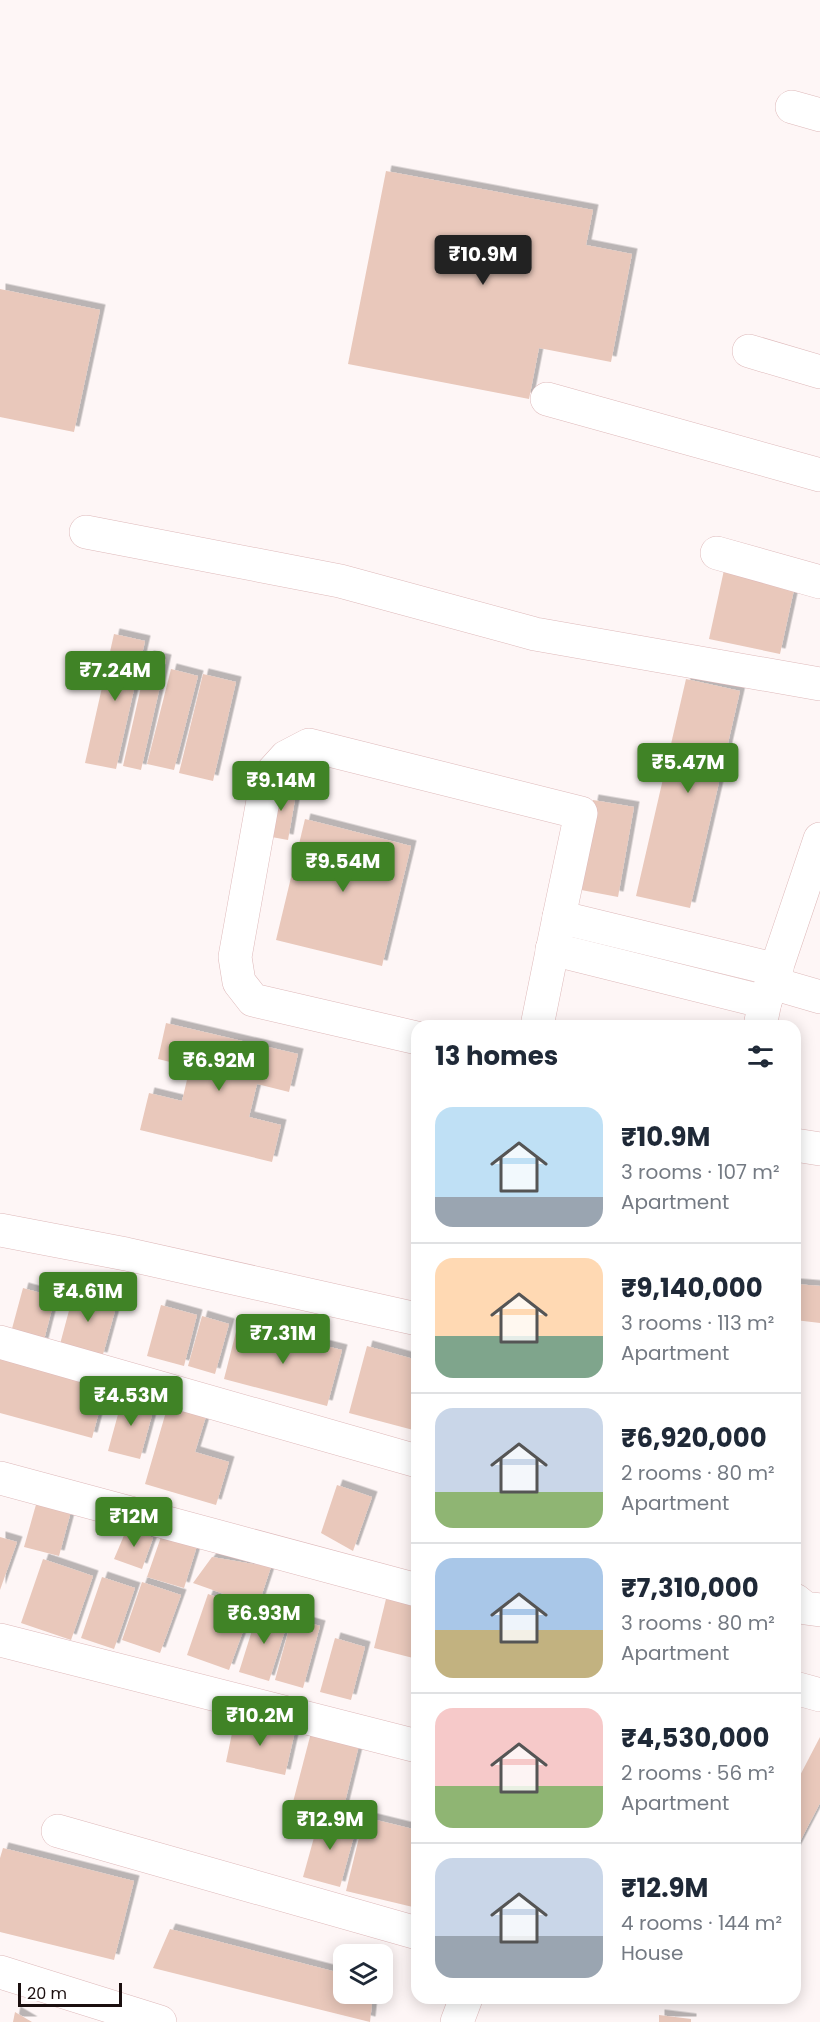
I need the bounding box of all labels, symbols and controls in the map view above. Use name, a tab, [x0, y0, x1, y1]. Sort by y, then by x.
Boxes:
pin: ₹10.9M	[434, 235, 532, 286]
text: ₹10.9M	[449, 240, 517, 268]
pin: ₹7.24M	[66, 651, 164, 702]
text: ₹7.24M	[79, 656, 151, 684]
pin: ₹5.47M	[639, 743, 737, 794]
text: ₹5.47M	[651, 748, 725, 776]
pin: ₹9.14M	[232, 761, 330, 812]
text: ₹9.14M	[246, 766, 316, 794]
pin: ₹9.54M	[294, 842, 392, 893]
text: ₹9.54M	[306, 847, 380, 875]
text: 13 homes	[435, 1038, 558, 1074]
icon: filters	[744, 1040, 777, 1073]
pin: ₹6.92M	[170, 1041, 268, 1092]
text: ₹6.92M	[183, 1046, 255, 1074]
text: ₹10.9M	[621, 1119, 710, 1155]
icon: home	[483, 1131, 555, 1203]
text: 3 rooms · 107 m²	[621, 1158, 780, 1186]
text: Apartment	[621, 1188, 729, 1216]
text: ₹9,140,000	[621, 1270, 763, 1306]
pin: ₹4.61M	[39, 1272, 137, 1323]
text: ₹4.61M	[53, 1277, 123, 1305]
icon: home	[483, 1282, 555, 1354]
text: 3 rooms · 113 m²	[621, 1309, 774, 1337]
pin: ₹7.31M	[234, 1314, 332, 1365]
text: ₹7.31M	[250, 1319, 316, 1347]
text: Apartment	[621, 1339, 729, 1367]
pin: ₹4.53M	[82, 1376, 180, 1427]
text: ₹4.53M	[94, 1381, 168, 1409]
text: ₹6,920,000	[621, 1420, 767, 1456]
icon: home	[483, 1432, 555, 1504]
text: 2 rooms · 80 m²	[621, 1459, 775, 1487]
text: Apartment	[621, 1489, 729, 1517]
pin: ₹12M	[98, 1497, 170, 1548]
text: ₹12M	[109, 1502, 159, 1530]
text: ₹7,310,000	[621, 1570, 759, 1606]
icon: home	[483, 1582, 555, 1654]
pin: ₹6.93M	[215, 1594, 313, 1645]
text: ₹6.93M	[227, 1599, 301, 1627]
text: 3 rooms · 80 m²	[621, 1609, 775, 1637]
text: Apartment	[621, 1639, 729, 1667]
pin: ₹10.2M	[211, 1696, 309, 1747]
text: ₹10.2M	[226, 1701, 294, 1729]
text: ₹4,530,000	[621, 1720, 770, 1756]
icon: home	[483, 1732, 555, 1804]
text: 2 rooms · 56 m²	[621, 1759, 775, 1787]
text: Apartment	[621, 1789, 729, 1817]
pin: ₹12.9M	[281, 1800, 379, 1851]
text: ₹12.9M	[296, 1805, 364, 1833]
text: ₹12.9M	[621, 1870, 708, 1906]
icon: home	[483, 1882, 555, 1954]
text: 4 rooms · 144 m²	[621, 1909, 782, 1937]
text: House	[621, 1939, 683, 1967]
map controls	[333, 1944, 393, 2004]
button: layers	[333, 1944, 393, 2004]
scale bar	[18, 1980, 122, 2008]
text: 20 m	[27, 1982, 67, 2005]

